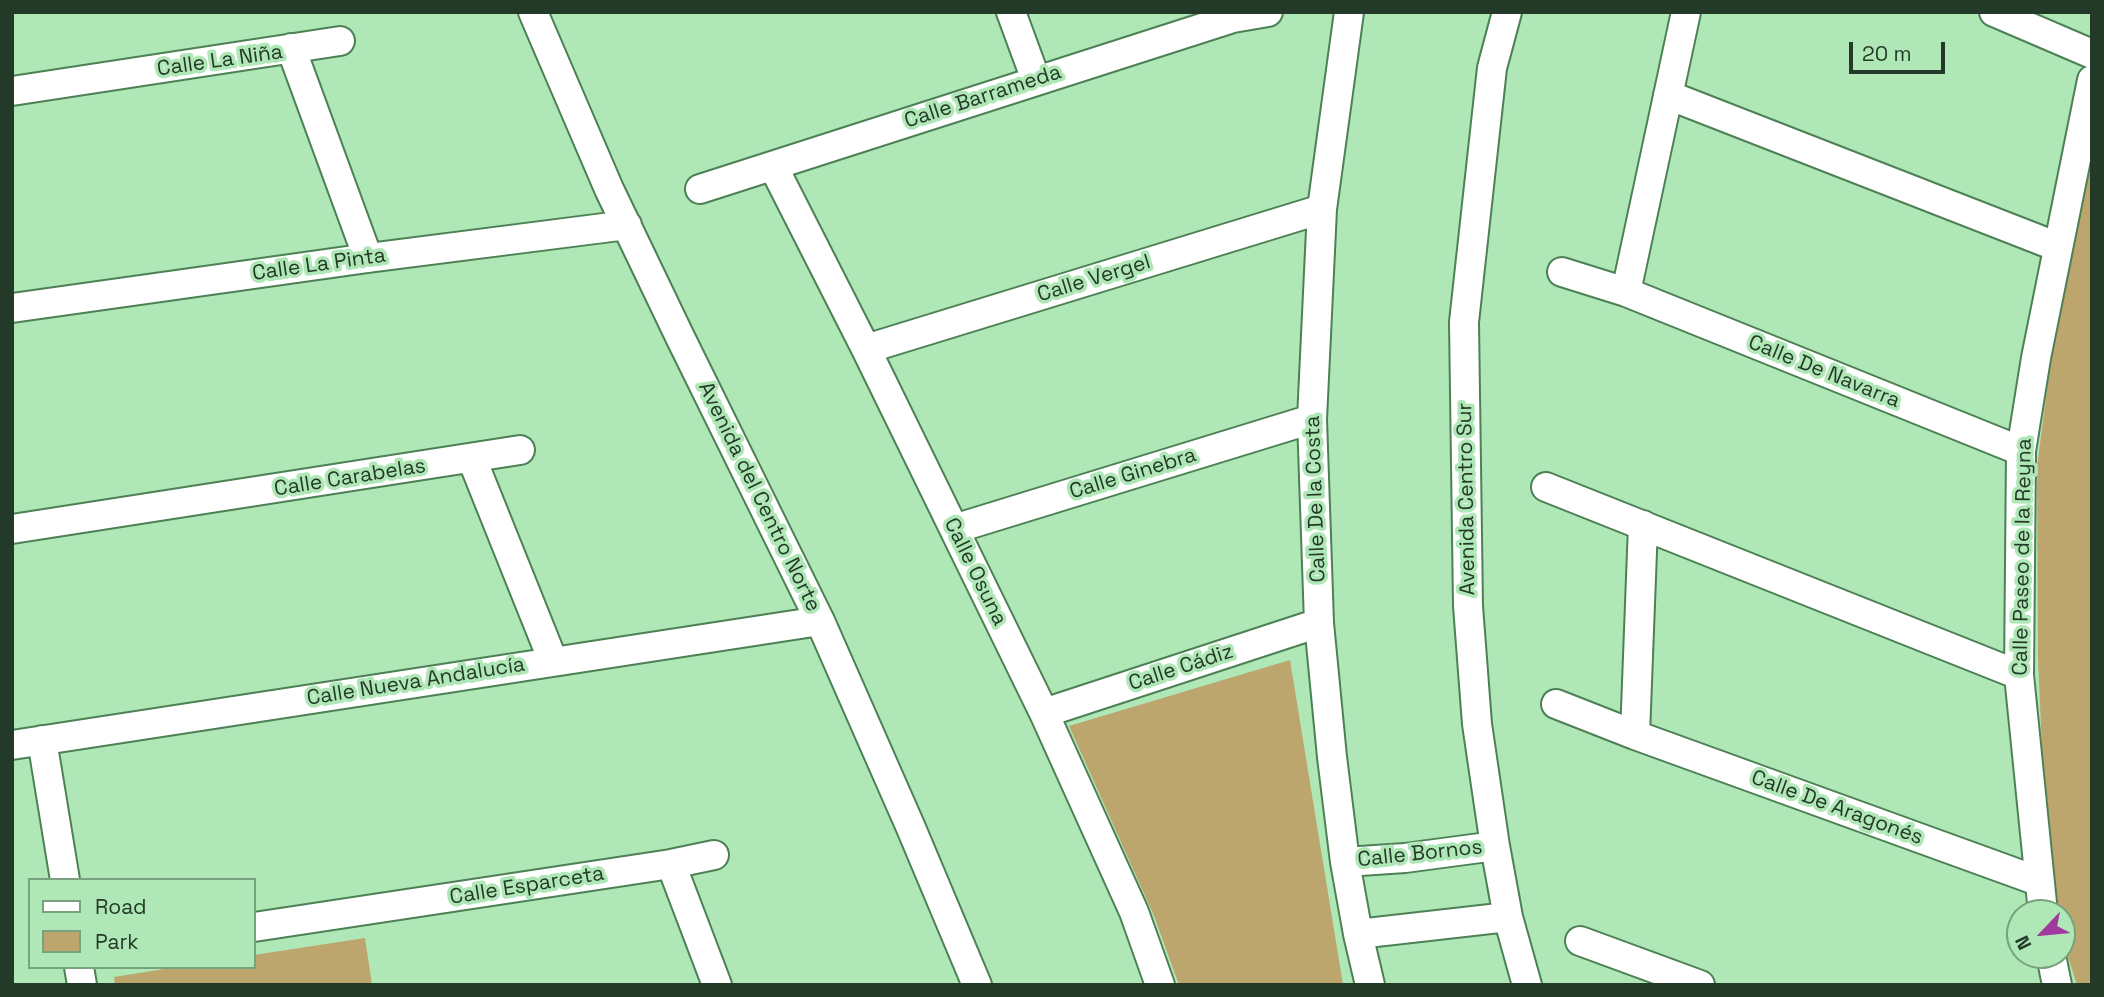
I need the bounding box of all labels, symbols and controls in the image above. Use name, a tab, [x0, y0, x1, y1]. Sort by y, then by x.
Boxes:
scale bar	[1852, 28, 1948, 72]
street label: Calle La Niña	[156, 40, 284, 82]
text: 20 m	[1862, 40, 1912, 67]
street label: Calle Barrameda	[901, 60, 1065, 134]
street label: Calle La Pinta	[251, 243, 387, 287]
street label: Calle Vergel	[1034, 250, 1154, 308]
street label: Calle De Navarra	[1744, 330, 1904, 414]
street label: Avenida del Centro Norte	[692, 378, 826, 616]
street label: Avenida Centro Sur	[1453, 402, 1481, 596]
street label: Calle De la Costa	[1300, 415, 1332, 583]
street label: Calle Paseo de la Reyna	[2008, 438, 2038, 676]
street label: Calle Ginebra	[1067, 443, 1199, 505]
street label: Calle Carabelas	[272, 454, 428, 502]
street label: Calle Osuna	[938, 514, 1012, 630]
street label: Calle Cádiz	[1125, 639, 1237, 697]
street label: Calle Nueva Andalucía	[305, 652, 527, 712]
street label: Calle De Aragonés	[1748, 765, 1926, 851]
street label: Calle Bornos	[1356, 835, 1484, 873]
street label: Calle Esparceta	[448, 861, 606, 911]
legend	[28, 878, 256, 969]
text: Road	[95, 893, 147, 920]
north arrow	[2006, 899, 2076, 969]
text: Park	[95, 928, 139, 955]
text: N	[2009, 931, 2038, 954]

